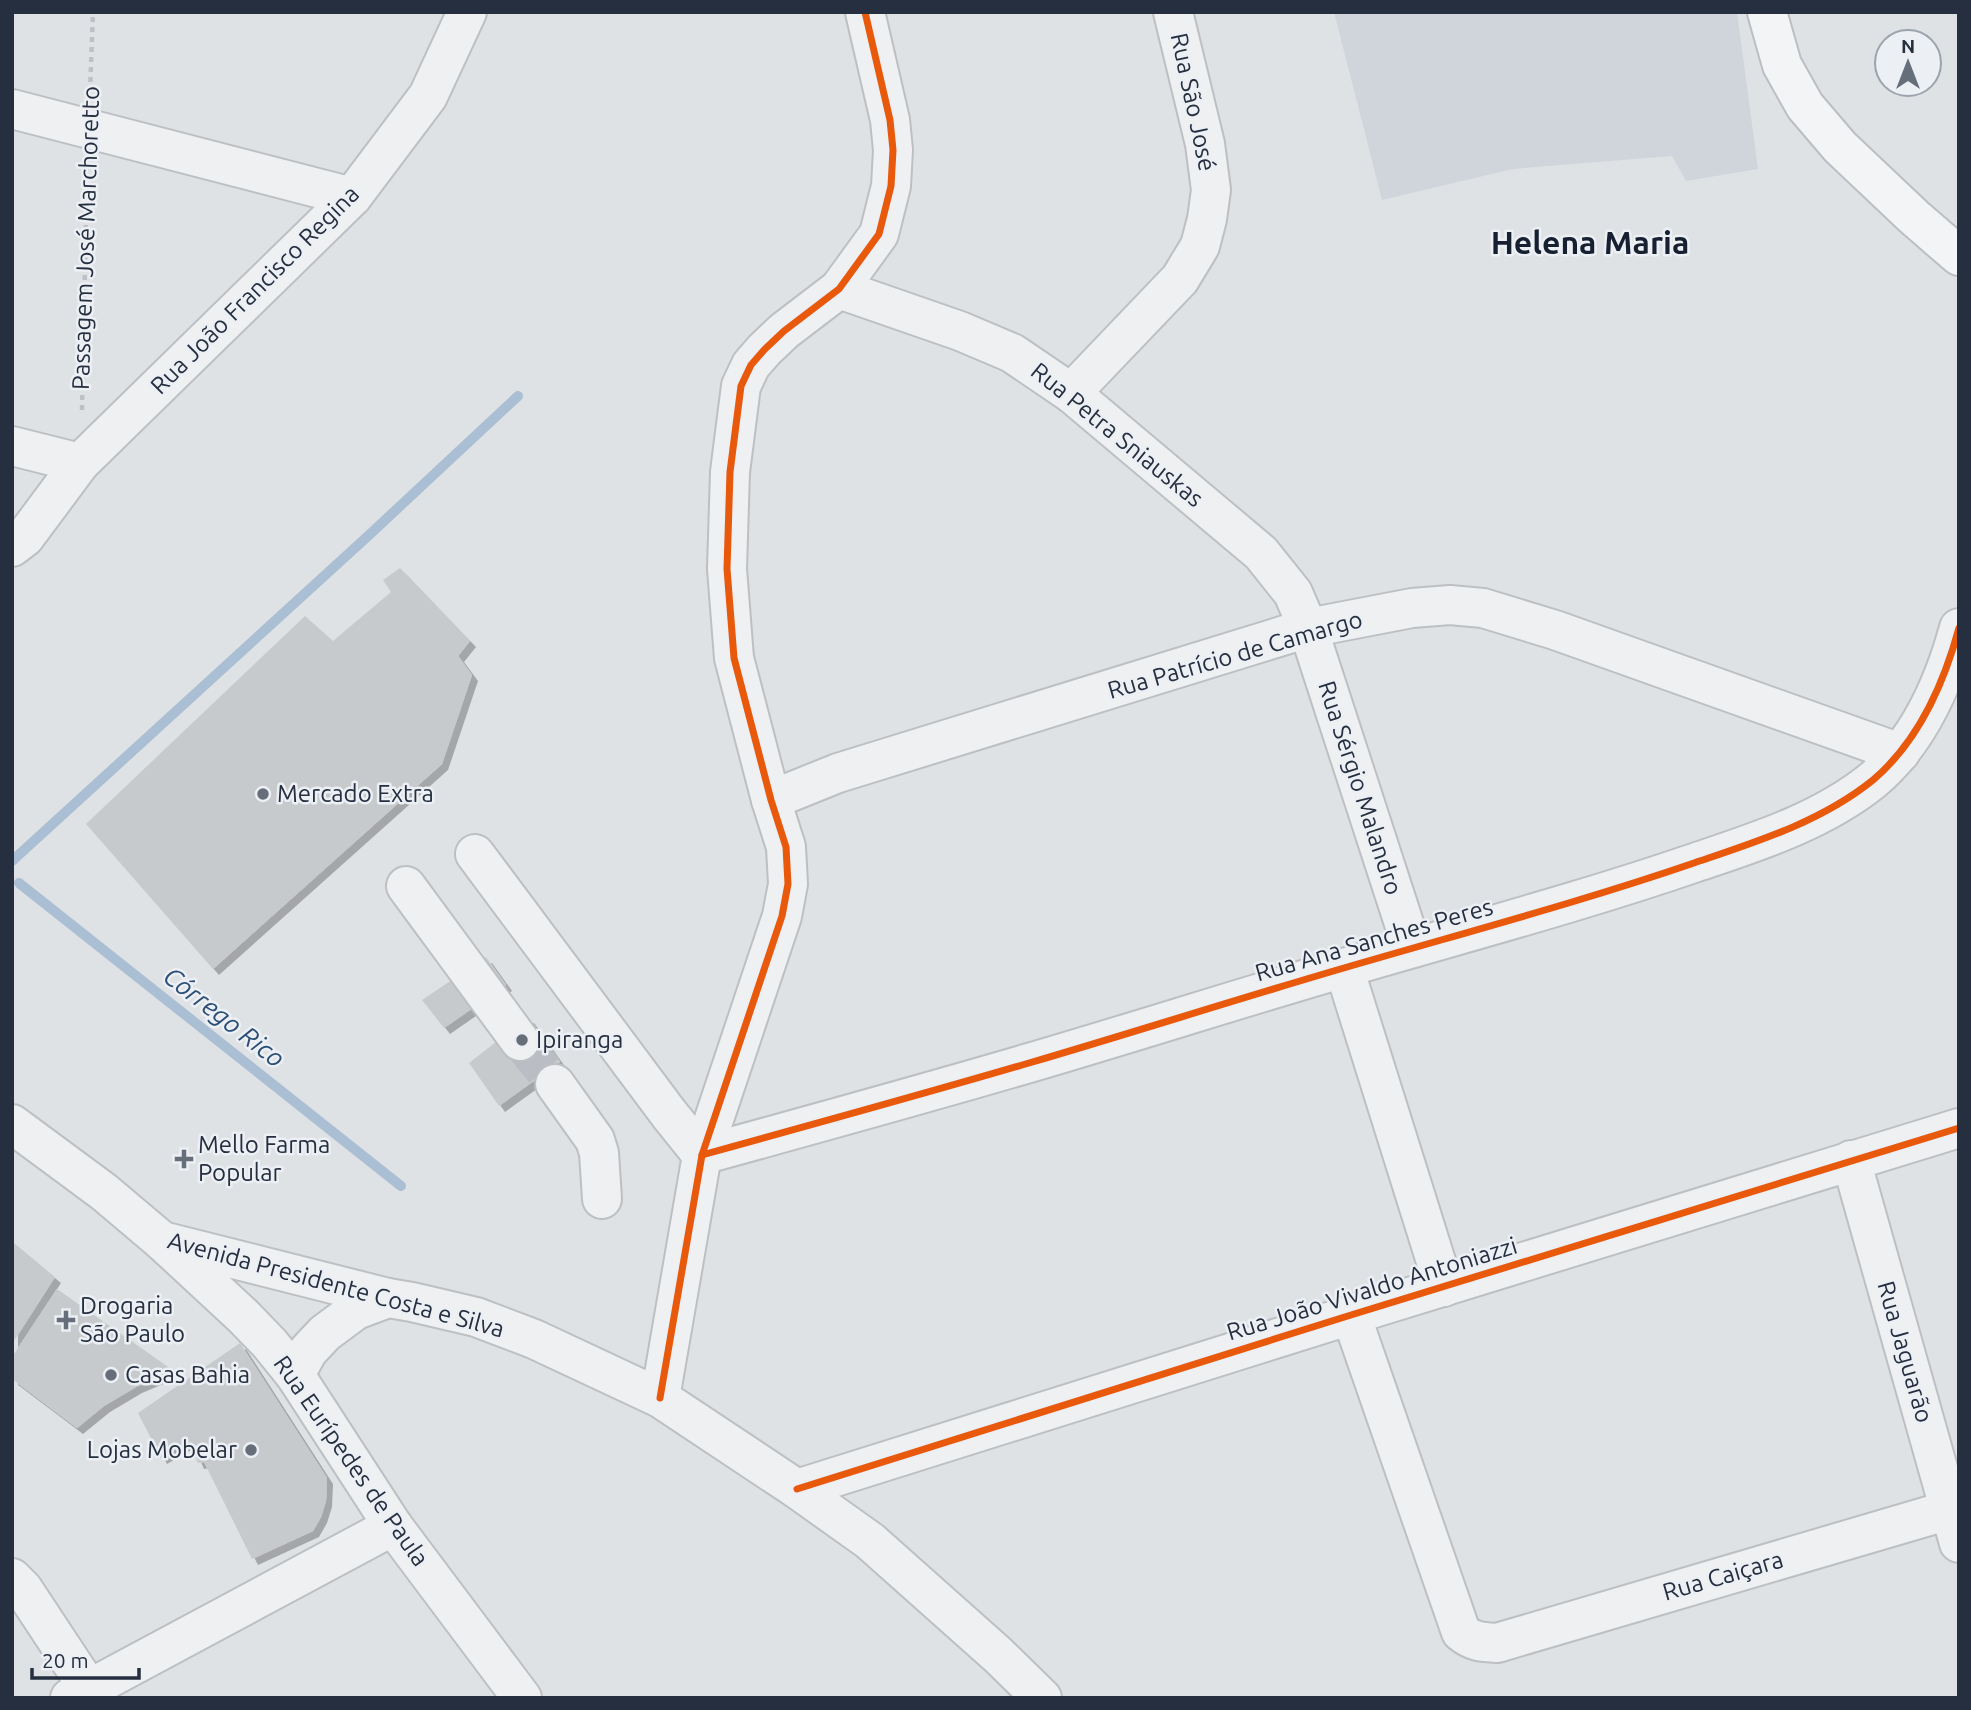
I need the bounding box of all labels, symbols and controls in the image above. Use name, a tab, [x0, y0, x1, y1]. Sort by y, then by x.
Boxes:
north arrow	[1873, 28, 1943, 98]
street label: Rua São José	[1166, 30, 1221, 173]
text: N	[1901, 35, 1915, 57]
street label: Passagem José Marchoretto	[67, 85, 104, 390]
street label: Rua João Francisco Regina	[145, 180, 364, 399]
district label: Helena Maria	[1491, 224, 1689, 260]
street label: Rua Petra Sniauskas	[1026, 357, 1209, 512]
street label: Rua Patrício de Camargo	[1104, 605, 1365, 704]
street label: Rua Sérgio Malandro	[1313, 677, 1408, 898]
place label: Mercado Extra	[277, 780, 434, 807]
marker: Mercado Extra	[255, 786, 271, 802]
street label: Rua Ana Sanches Peres	[1252, 893, 1496, 986]
water label: Córrego Rico	[158, 961, 290, 1073]
place label: Ipiranga	[536, 1026, 623, 1053]
marker: Ipiranga	[514, 1032, 530, 1048]
place label: Mello Farma Popular	[198, 1131, 330, 1186]
marker: Mello Farma Popular	[176, 1151, 192, 1167]
street label: Avenida Presidente Costa e Silva	[165, 1227, 507, 1343]
street label: Rua João Vivaldo Antoniazzi	[1223, 1231, 1520, 1346]
street label: Rua Jaguarão	[1872, 1278, 1939, 1426]
place label: Drogaria São Paulo	[80, 1292, 185, 1347]
marker: Drogaria São Paulo	[58, 1312, 74, 1328]
street label: Rua Eurípedes de Paula	[268, 1350, 434, 1571]
place label: Casas Bahia	[125, 1361, 250, 1388]
marker: Casas Bahia	[103, 1367, 119, 1383]
place label: Lojas Mobelar	[87, 1436, 237, 1463]
marker: Lojas Mobelar	[243, 1442, 259, 1458]
street label: Rua Caiçara	[1659, 1545, 1786, 1606]
scale bar	[32, 1636, 138, 1680]
text: 20 m	[42, 1648, 89, 1672]

